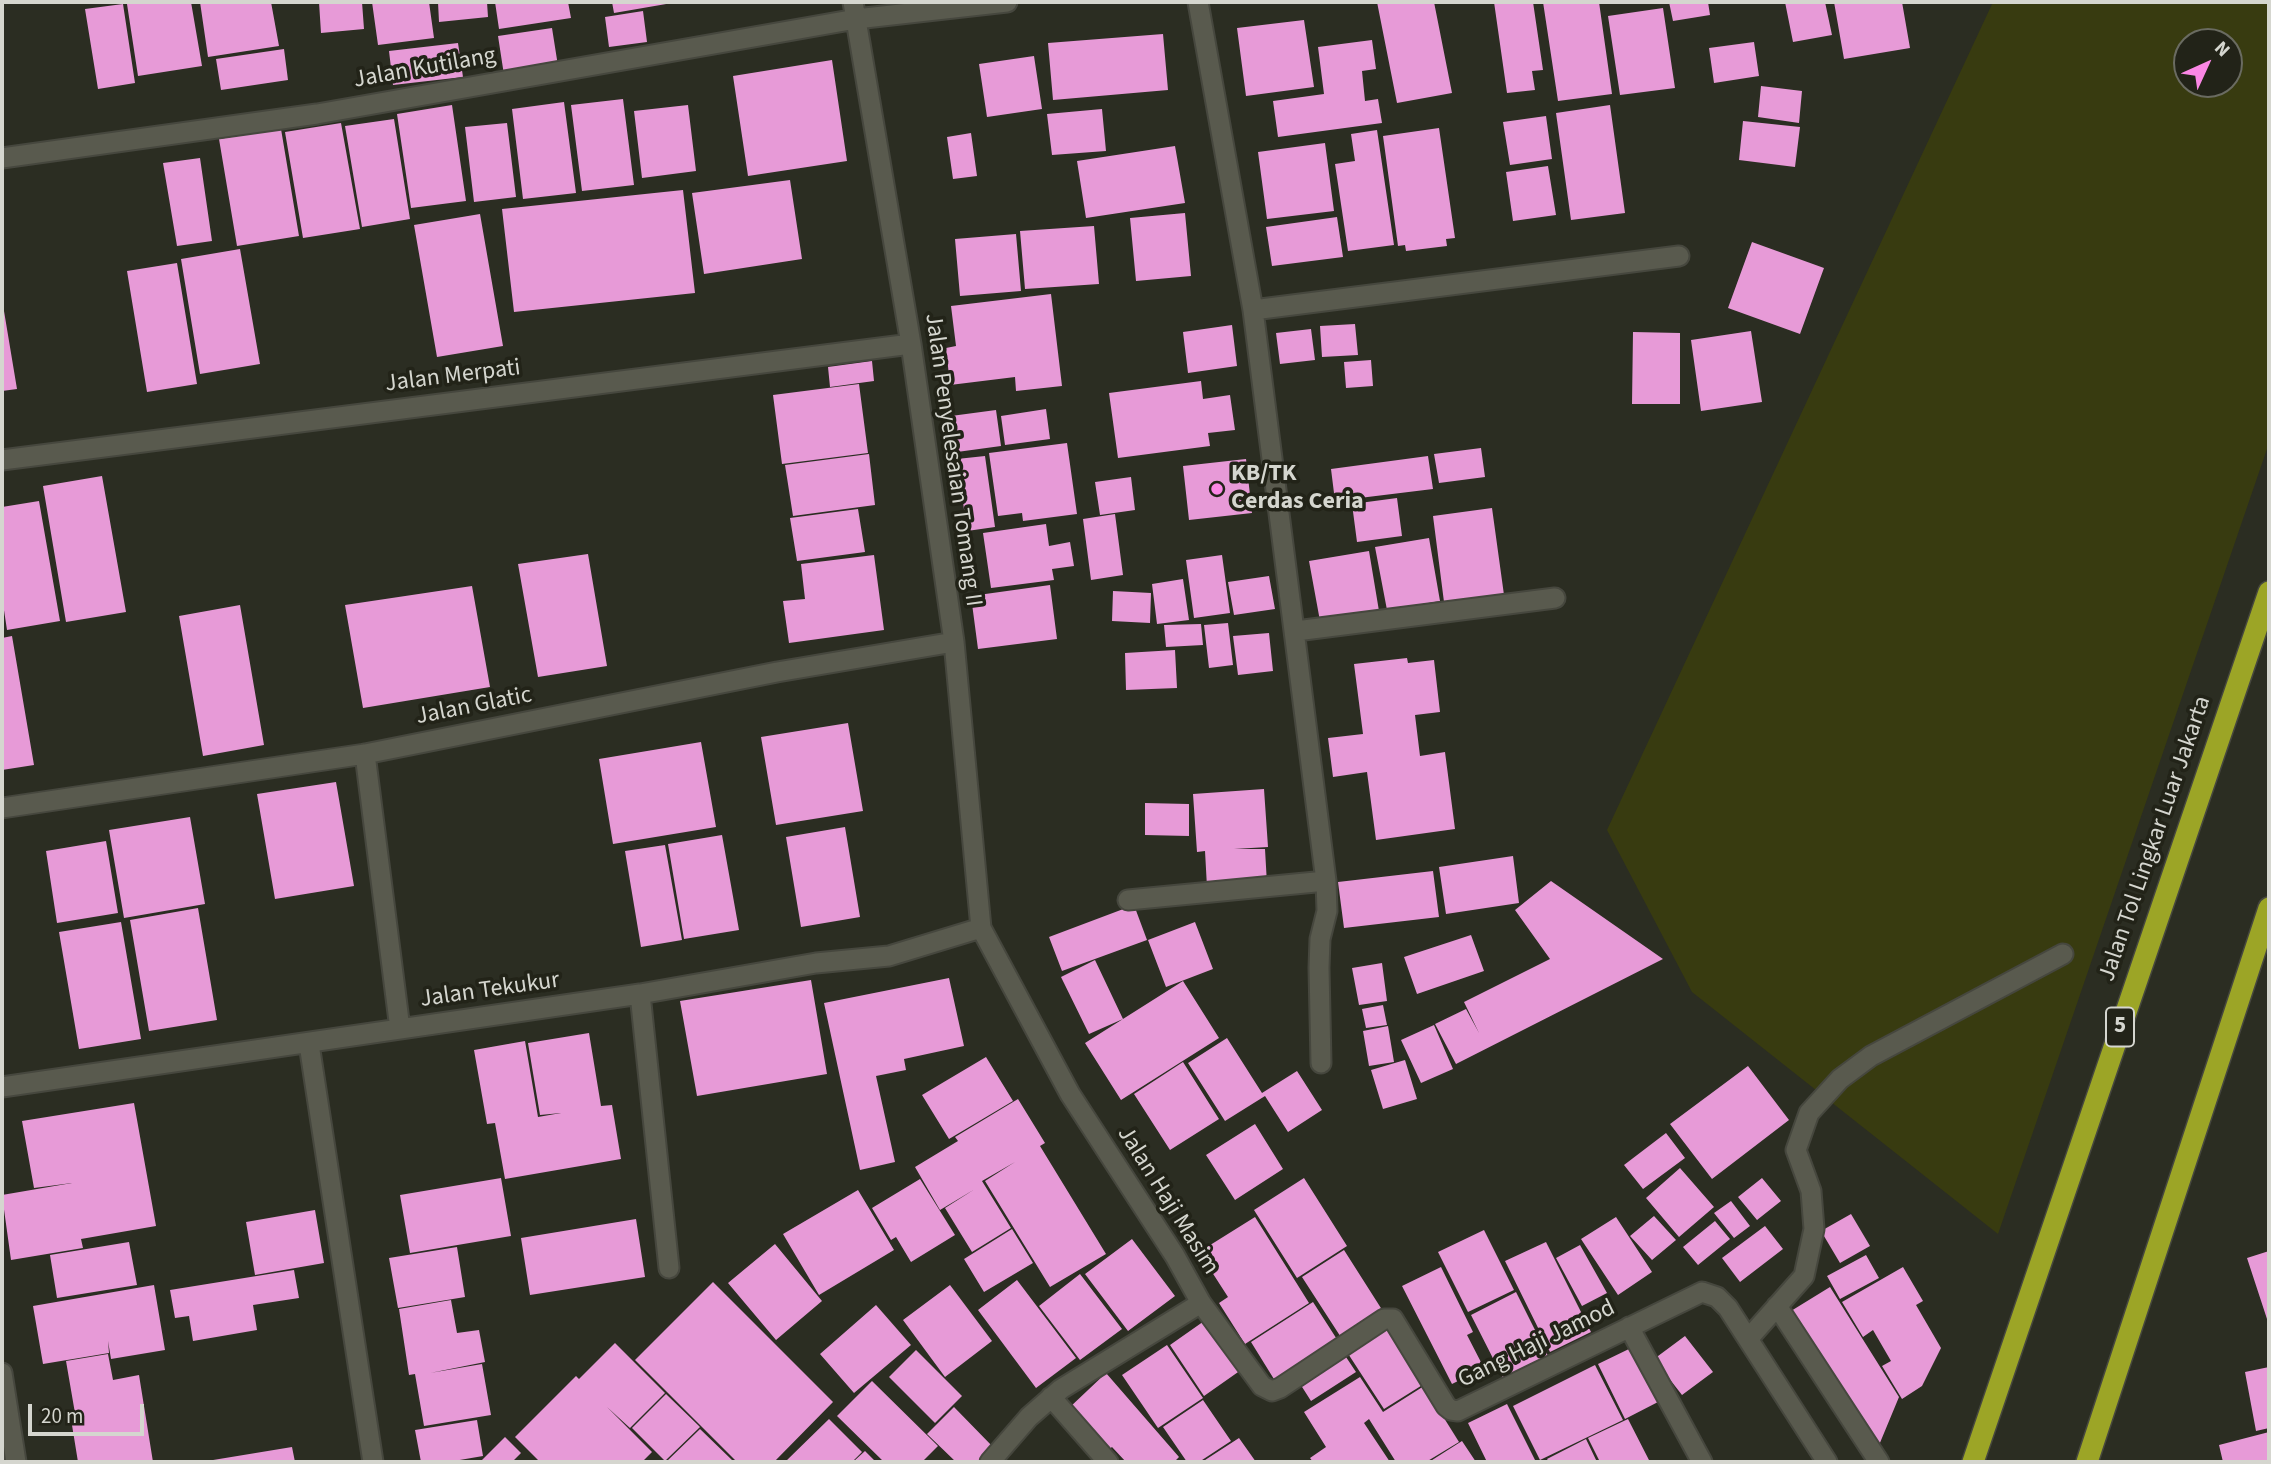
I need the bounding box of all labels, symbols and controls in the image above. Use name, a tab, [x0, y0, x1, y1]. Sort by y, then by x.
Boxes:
north arrow	[2173, 28, 2243, 98]
text: N	[2208, 35, 2236, 63]
street label: Jalan Kutilang	[352, 42, 498, 96]
street label: Jalan Penyelesaian Tomang II	[917, 312, 987, 608]
street label: Jalan Merpati	[384, 354, 522, 400]
place label: KB/TK Cerdas Ceria	[1231, 461, 1364, 517]
marker: KB/TK Cerdas Ceria	[1209, 481, 1225, 497]
street label: Jalan Glatic	[414, 682, 534, 732]
street label: Jalan Tol Lingkar Luar Jakarta	[2094, 693, 2218, 985]
street label: Jalan Tekukur	[418, 967, 562, 1015]
road number: 5	[2106, 1008, 2134, 1046]
street label: Jalan Haji Masim	[1110, 1121, 1224, 1281]
street label: Gang Haji Jamod	[1454, 1295, 1620, 1395]
scale bar	[32, 1390, 147, 1434]
text: 20 m	[41, 1401, 83, 1431]

